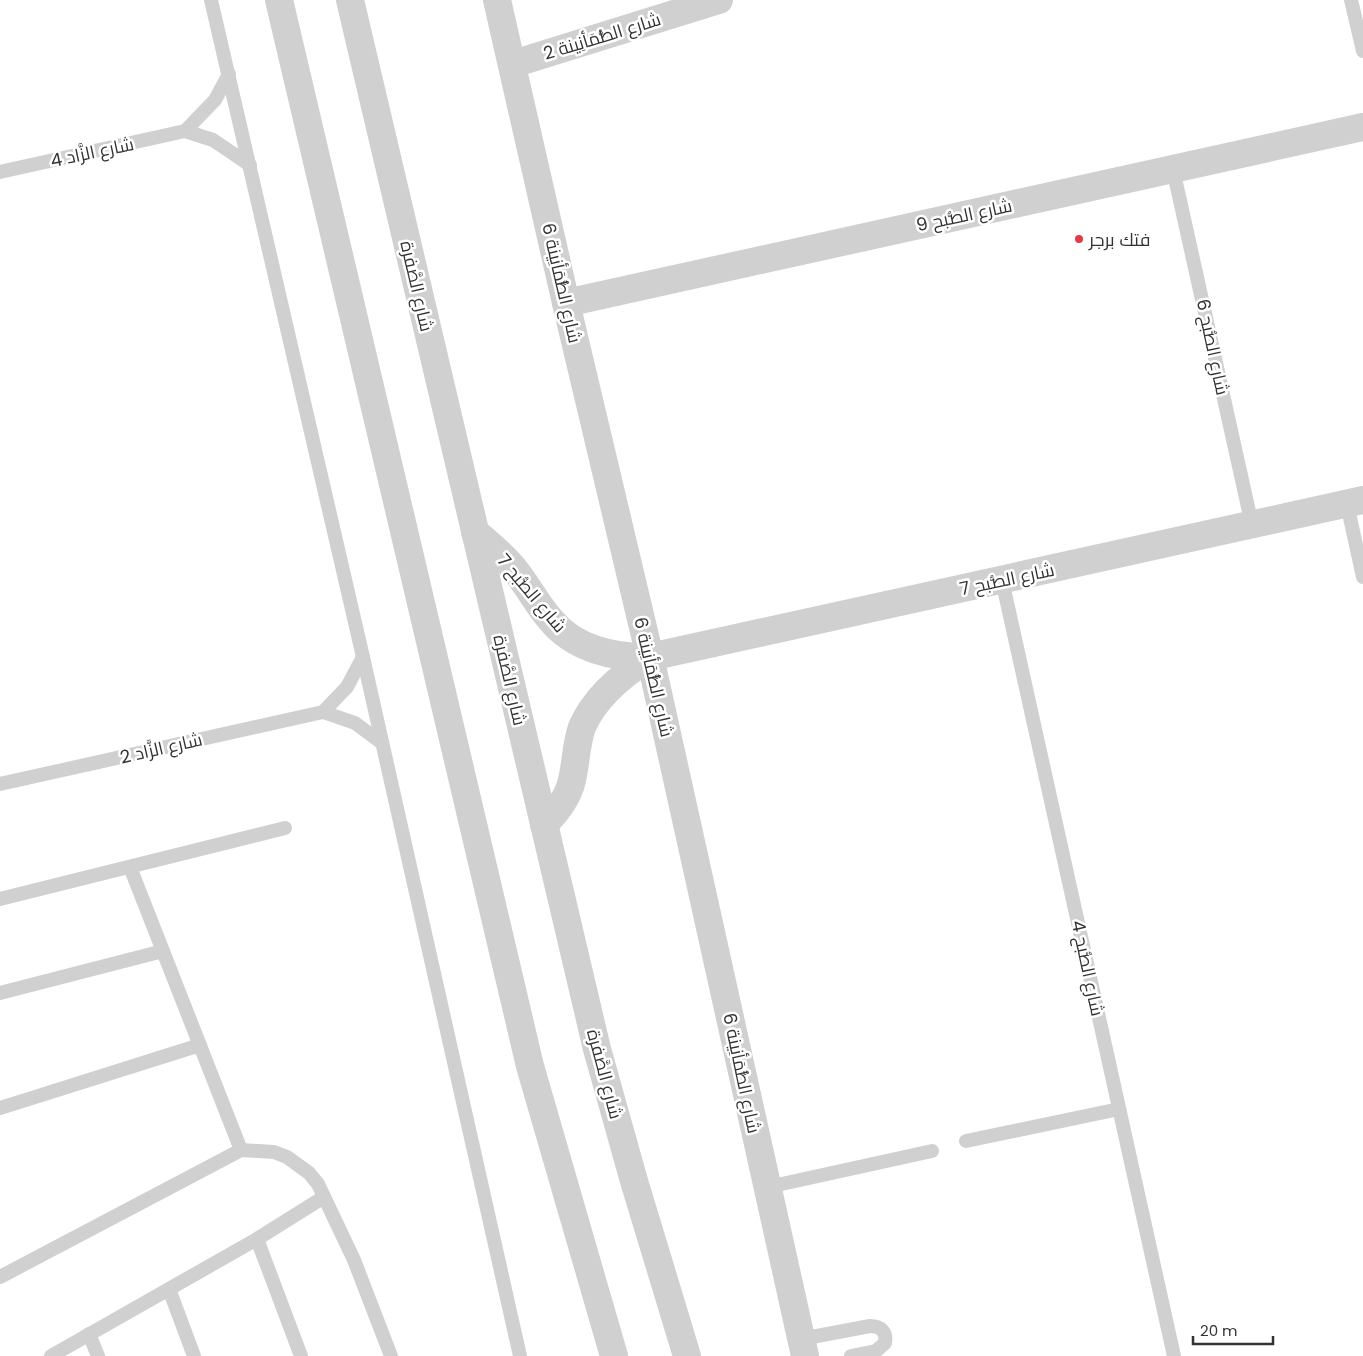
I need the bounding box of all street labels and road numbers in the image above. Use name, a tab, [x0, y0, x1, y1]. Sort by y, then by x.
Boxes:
street label: شارع الطُّمَأنِينة 2	[540, 6, 664, 66]
street label: شارع الزَّاد 4	[48, 131, 136, 173]
street label: شارع الصُّبح 9	[914, 193, 1014, 237]
street label: شارع الطُّمَأنِينة 6	[536, 221, 588, 345]
street label: شارع الصَّفرة	[394, 238, 440, 334]
street label: شارع الصُّبح 6	[1191, 297, 1235, 397]
street label: شارع الصُّبح 7	[492, 548, 572, 638]
street label: شارع الصُّبح 7	[957, 557, 1057, 601]
street label: شارع الطُّمَأنِينة 6	[628, 615, 680, 739]
street label: شارع الصَّفرة	[487, 632, 533, 728]
street label: شارع الزَّاد 2	[117, 726, 205, 770]
street label: شارع الصُّبح 4	[1066, 918, 1110, 1018]
street label: شارع الطُّمَأنِينة 6	[717, 1011, 767, 1135]
street label: شارع الصَّفرة	[581, 1026, 629, 1122]

